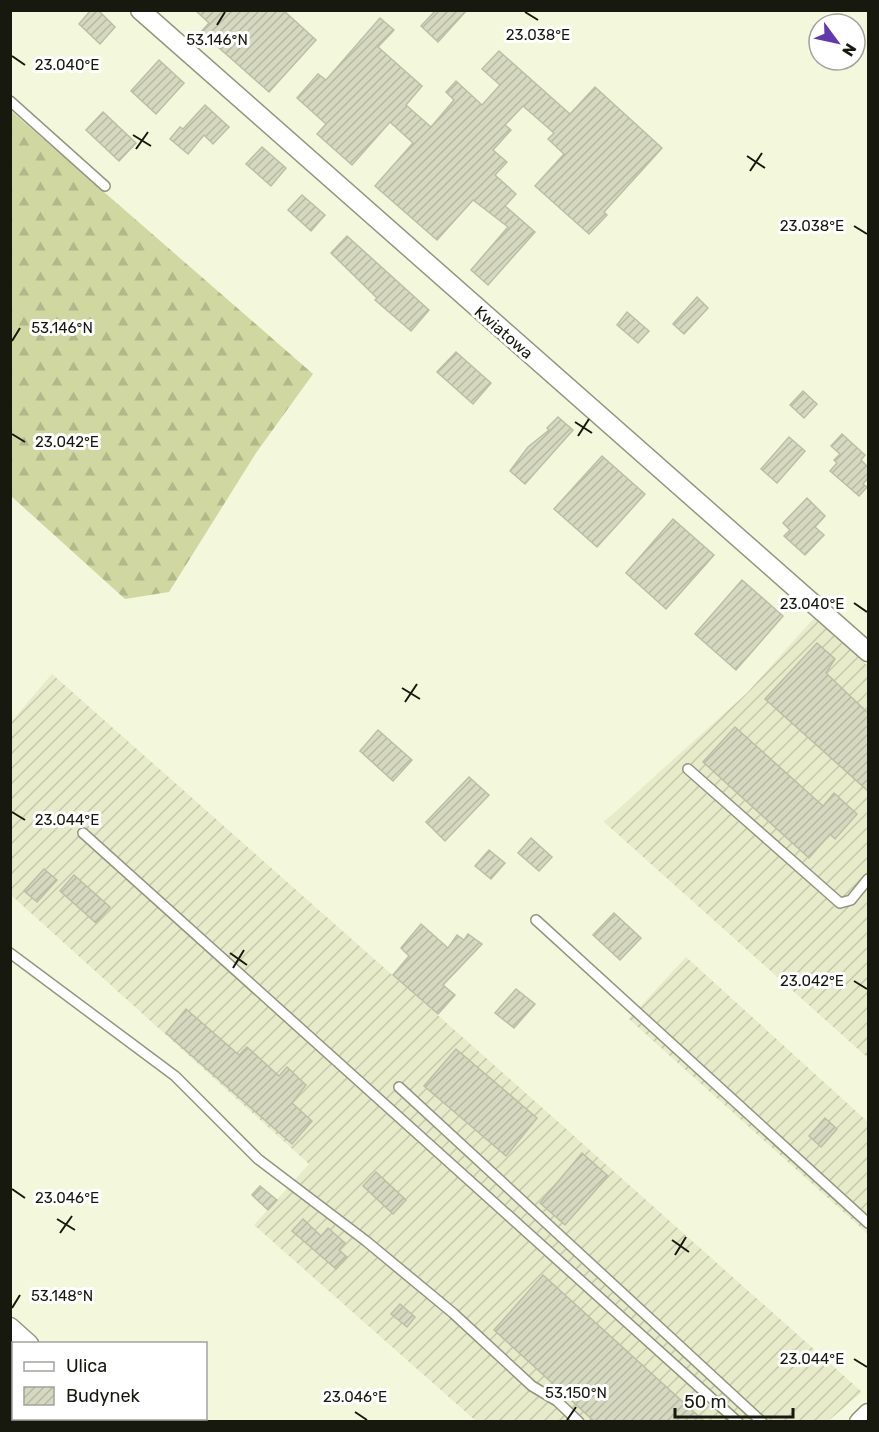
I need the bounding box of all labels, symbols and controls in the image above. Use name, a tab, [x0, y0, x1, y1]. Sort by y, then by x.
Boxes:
north arrow	[807, 12, 867, 72]
text: 23.038°E	[506, 26, 570, 44]
text: 53.146°N	[186, 31, 248, 49]
text: N	[838, 40, 860, 60]
text: 23.040°E	[35, 56, 99, 74]
text: 23.038°E	[780, 217, 844, 235]
street label: Kwiatowa	[471, 302, 537, 363]
text: 53.146°N	[31, 319, 93, 337]
text: 23.042°E	[35, 433, 99, 451]
text: 23.040°E	[780, 595, 844, 613]
text: 23.044°E	[35, 811, 99, 829]
text: 23.042°E	[780, 972, 844, 990]
text: 23.046°E	[35, 1189, 99, 1207]
text: 53.148°N	[31, 1287, 93, 1305]
legend	[12, 1342, 207, 1420]
text: 23.044°E	[780, 1350, 844, 1368]
text: Ulica	[66, 1355, 107, 1377]
scale bar	[675, 1381, 794, 1419]
text: 53.150°N	[545, 1384, 607, 1402]
text: Budynek	[66, 1385, 140, 1407]
text: 23.046°E	[323, 1388, 387, 1406]
text: 50 m	[684, 1391, 727, 1413]

